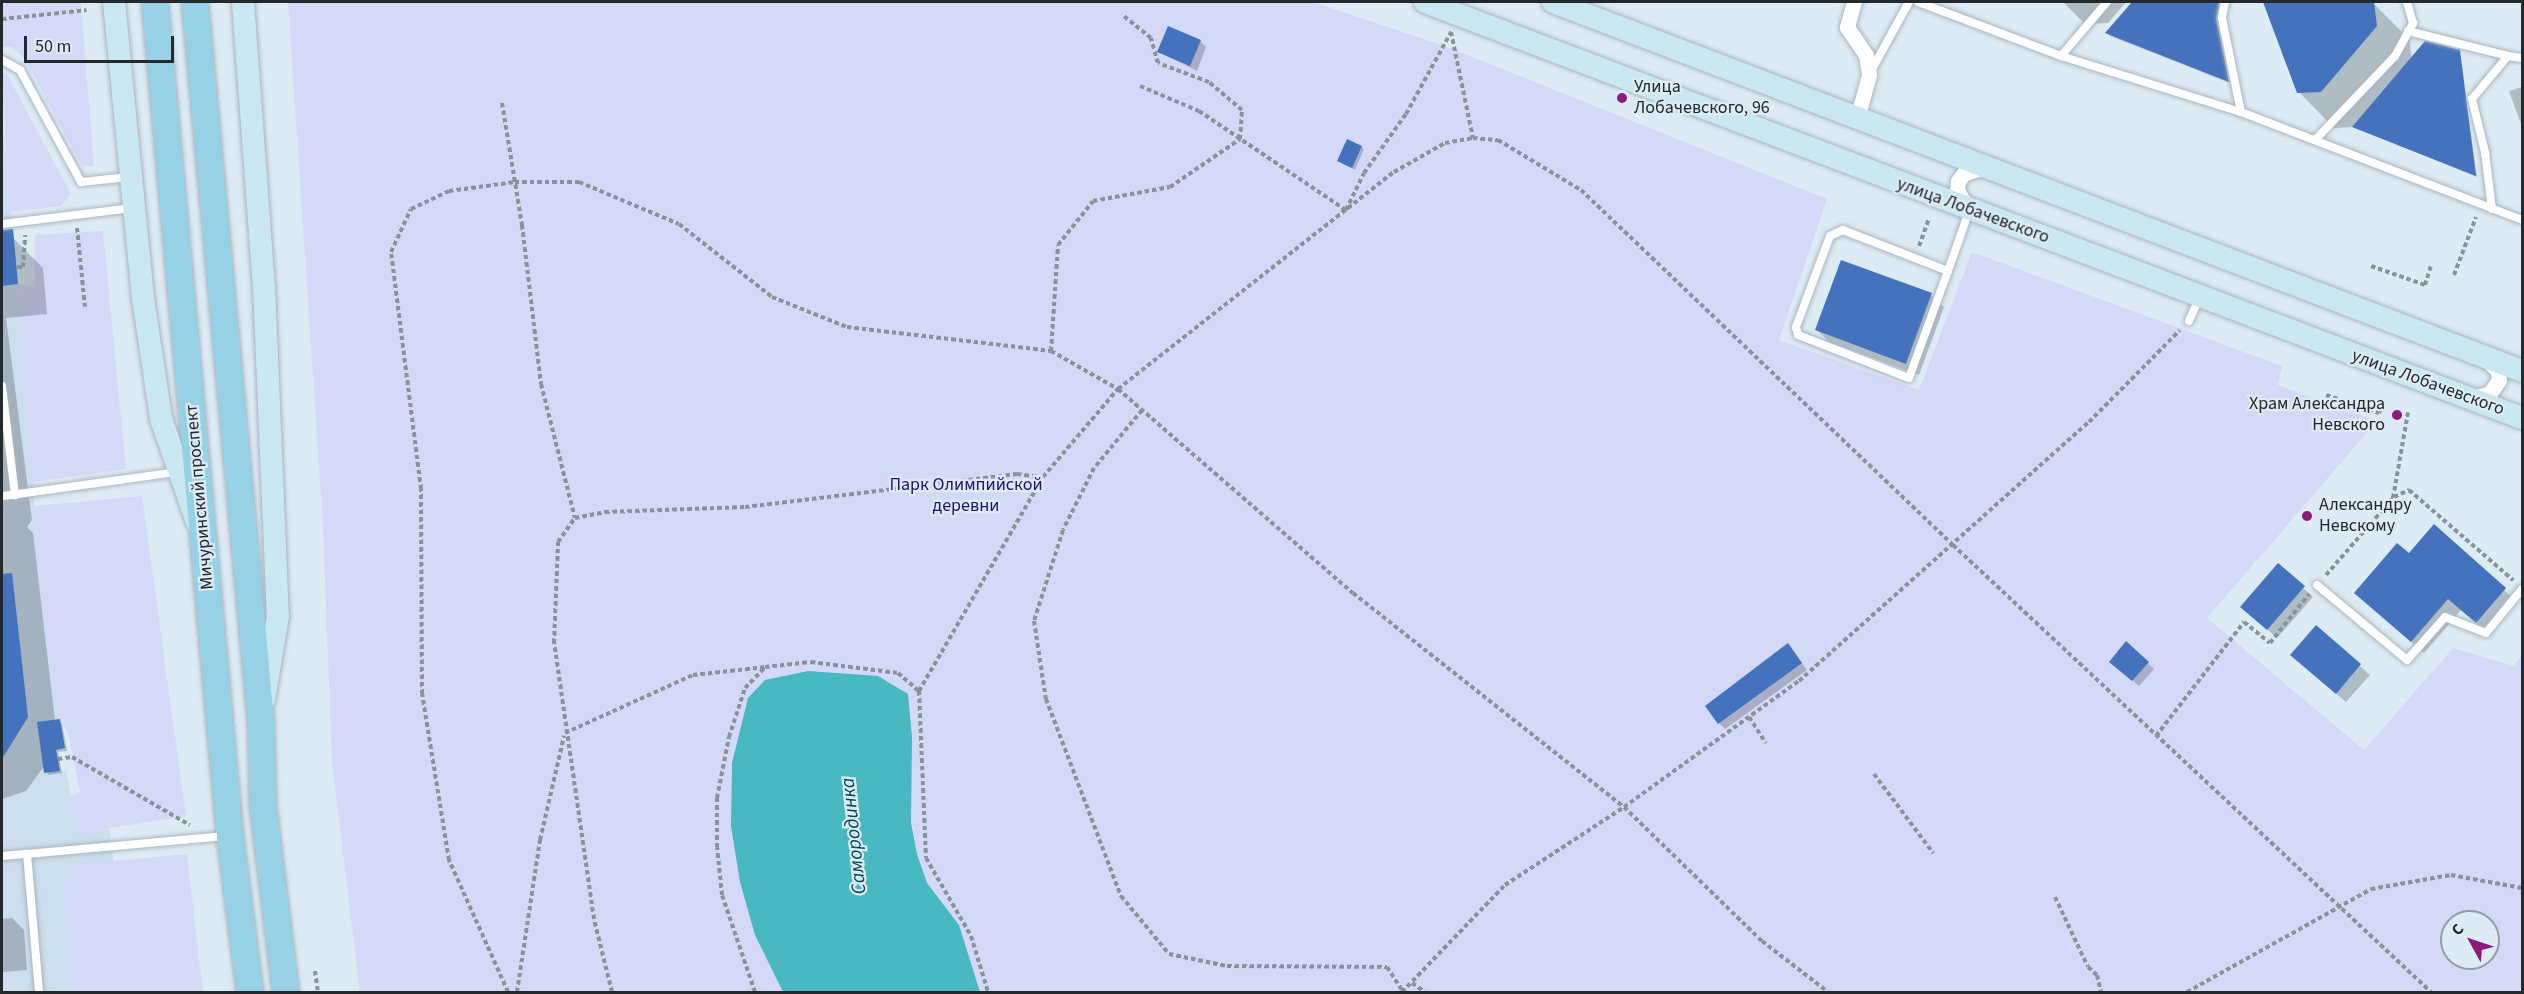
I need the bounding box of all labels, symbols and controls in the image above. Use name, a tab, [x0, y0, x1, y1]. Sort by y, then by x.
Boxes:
scale bar	[27, 24, 177, 62]
text: 50 m	[35, 34, 71, 59]
place label: Улица Лобачевского, 96	[1634, 77, 1770, 119]
marker: Улица Лобачевского, 96	[1615, 91, 1629, 105]
street label: улица Лобачевского	[1894, 173, 2052, 249]
street label: улица Лобачевского	[2349, 345, 2507, 421]
place label: Храм Александра Невского	[2249, 394, 2385, 436]
street label: Мичуринский проспект	[181, 403, 219, 591]
marker: Храм Александра Невского	[2390, 408, 2404, 422]
park label: Парк Олимпийской деревни	[889, 475, 1043, 518]
place label: Александру Невскому	[2319, 495, 2412, 538]
marker: Александру Невскому	[2300, 509, 2314, 523]
water label: Самородинка	[836, 776, 872, 896]
north arrow	[2440, 910, 2500, 970]
text: С	[2446, 919, 2469, 940]

